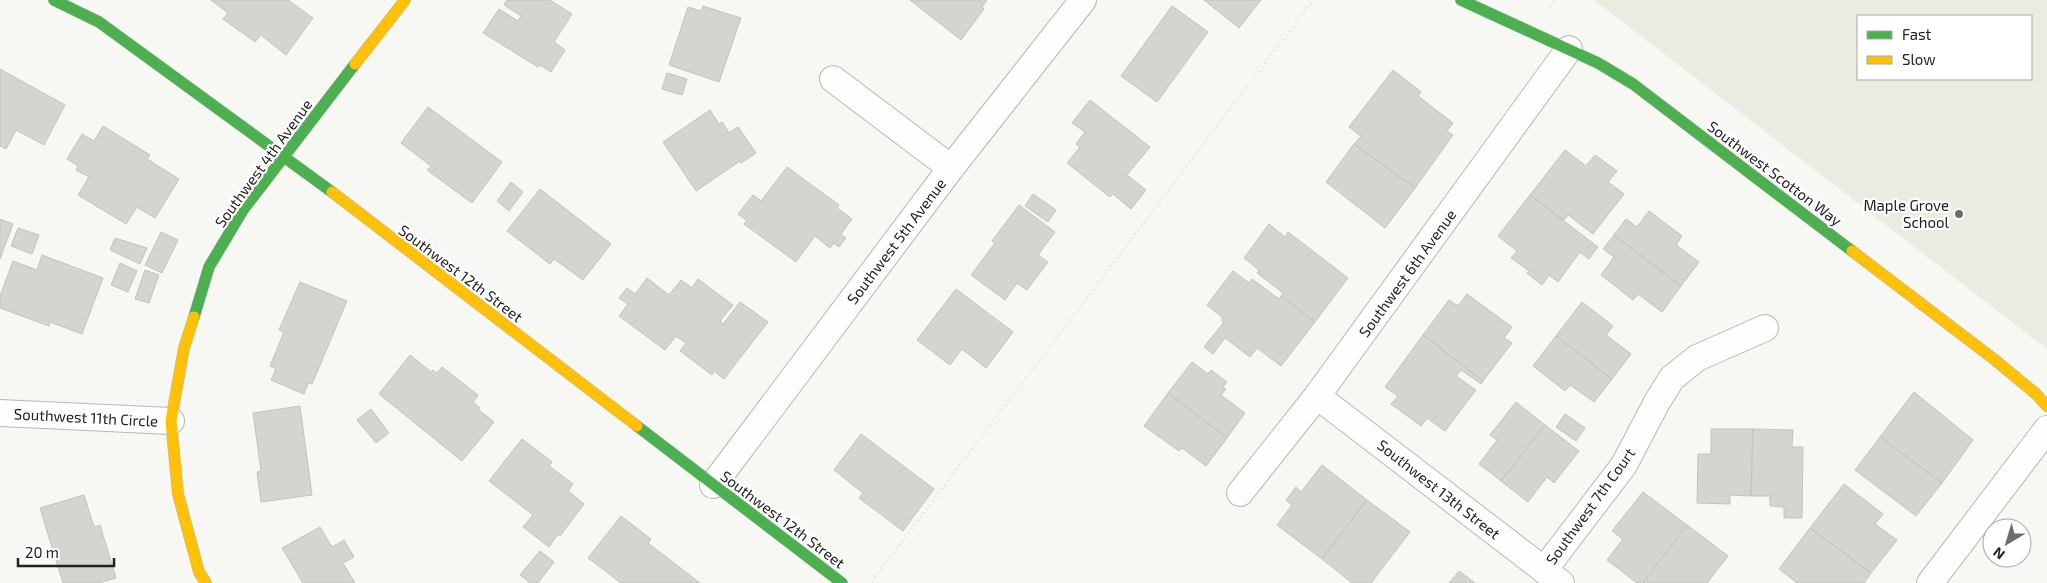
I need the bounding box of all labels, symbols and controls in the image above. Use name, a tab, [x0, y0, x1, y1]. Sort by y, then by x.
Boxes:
legend	[1857, 15, 2032, 80]
text: Fast	[1902, 25, 1932, 43]
text: Slow	[1902, 50, 1936, 68]
street label: Southwest 4th Avenue	[210, 95, 316, 231]
street label: Southwest Scotton Way	[1704, 117, 1846, 229]
street label: Southwest 5th Avenue	[843, 175, 949, 307]
place label: Maple Grove School	[1863, 196, 1950, 231]
street label: Southwest 6th Avenue	[1355, 206, 1459, 340]
marker: Maple Grove School	[1953, 208, 1965, 220]
street label: Southwest 12th Street	[395, 220, 527, 326]
street label: Southwest 11th Circle	[13, 404, 159, 430]
street label: Southwest 13th Street	[1374, 436, 1504, 543]
street label: Southwest 7th Court	[1542, 444, 1639, 568]
street label: Southwest 12th Street	[717, 466, 849, 572]
north arrow	[1982, 518, 2032, 568]
scale bar	[18, 536, 114, 568]
text: 20 m	[25, 543, 59, 561]
text: N	[1989, 544, 2008, 563]

